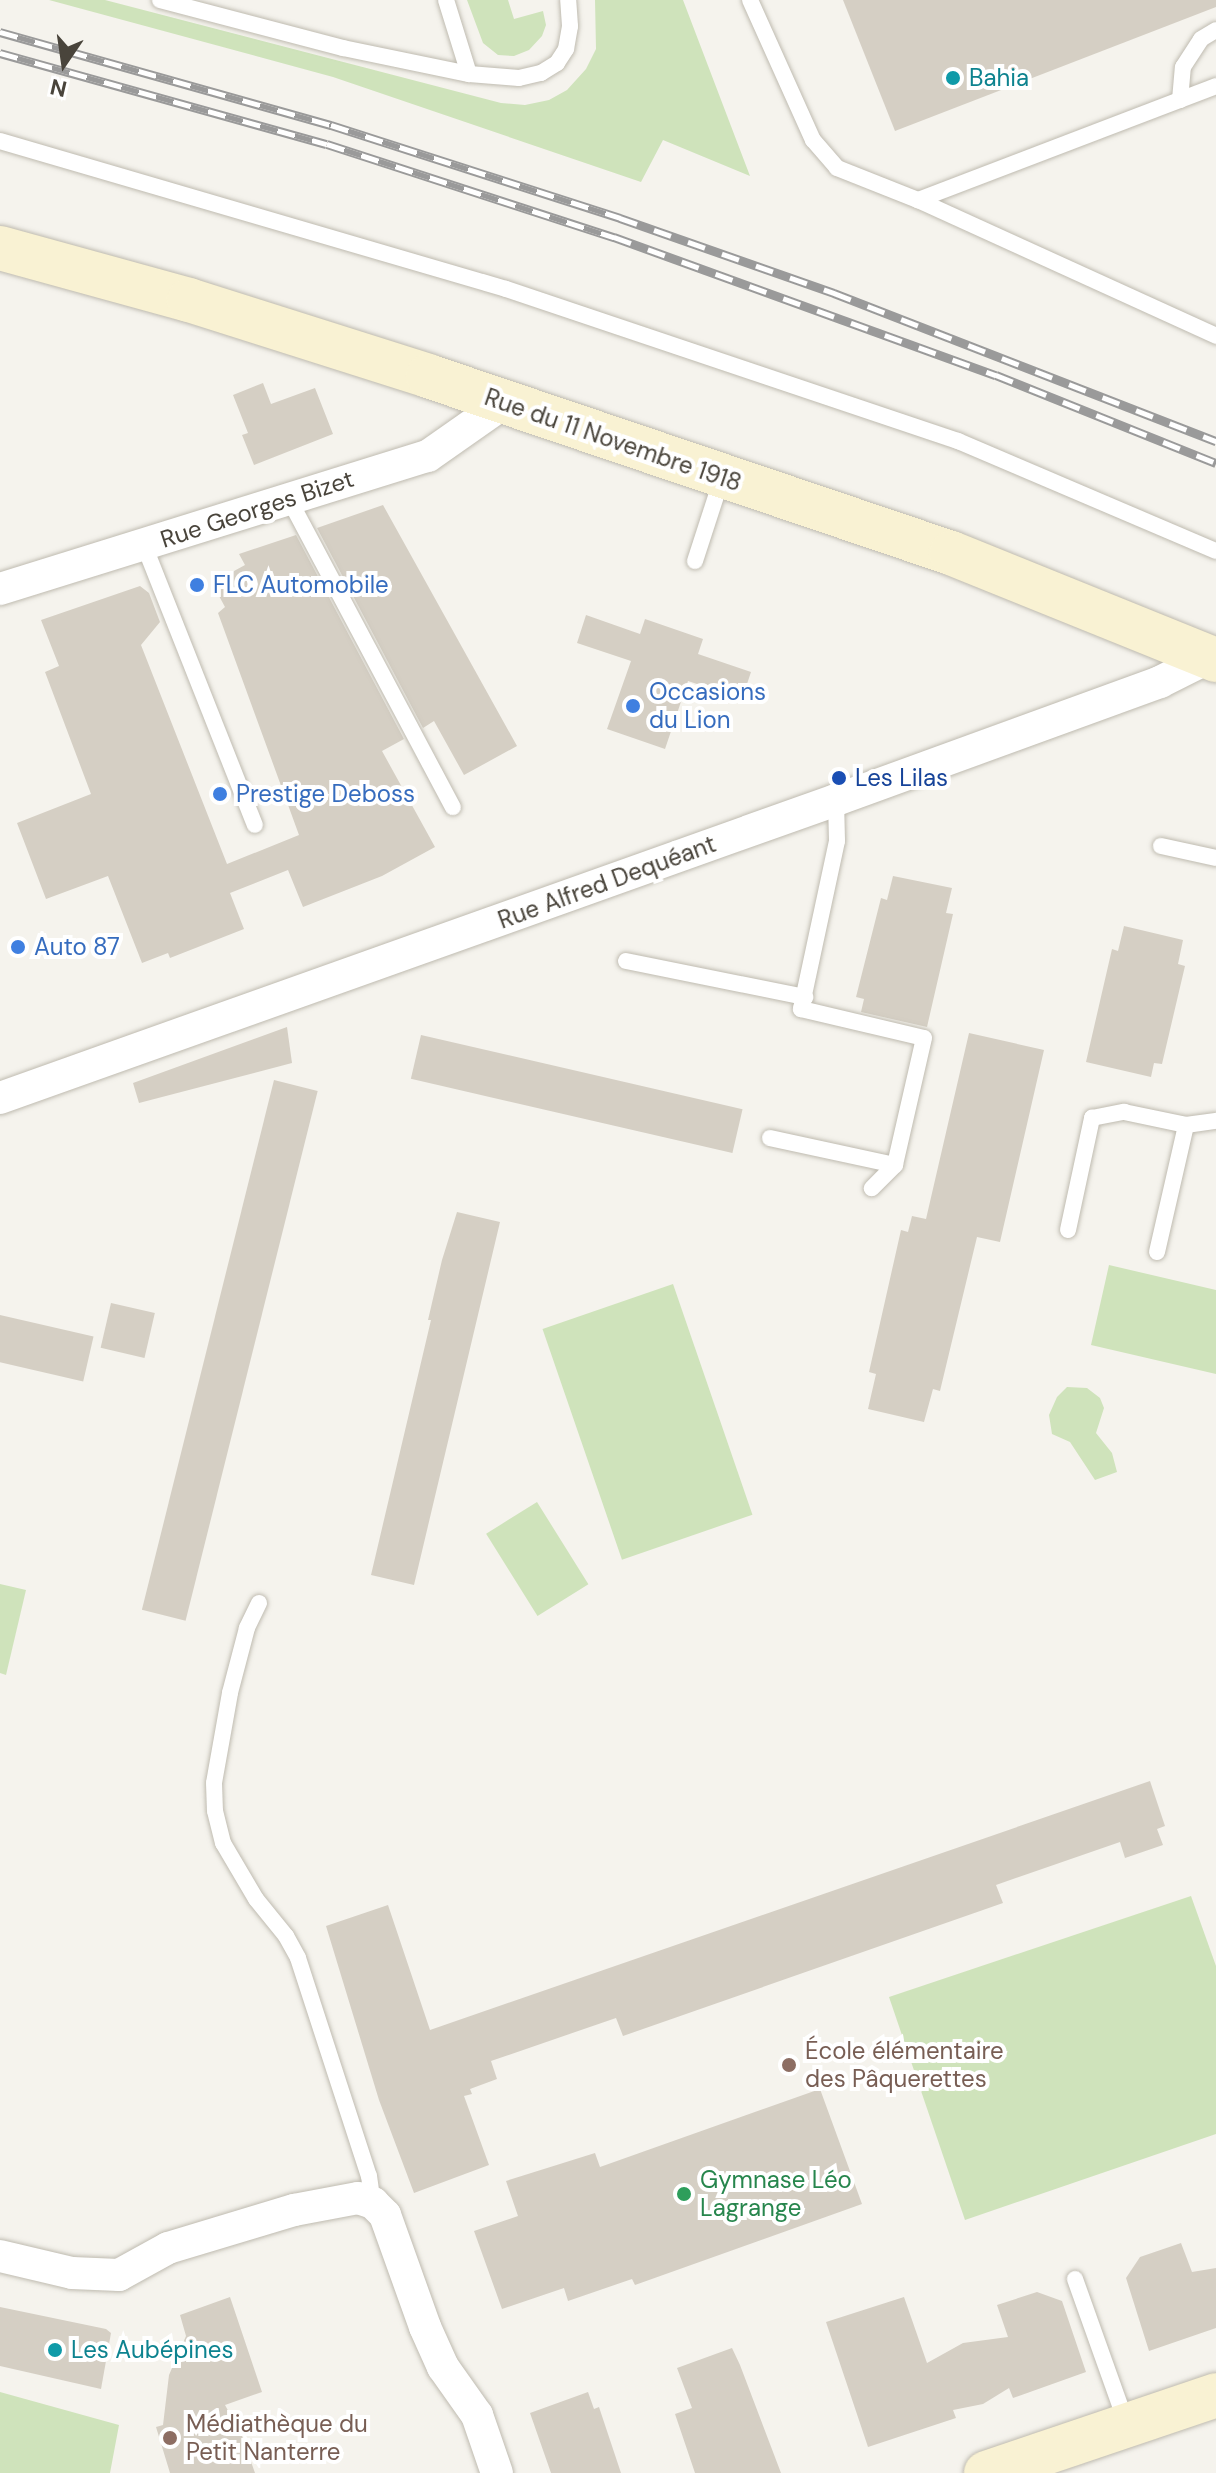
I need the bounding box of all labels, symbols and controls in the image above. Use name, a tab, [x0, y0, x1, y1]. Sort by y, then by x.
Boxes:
north arrow	[24, 24, 104, 104]
place label: Bahia	[969, 64, 1029, 92]
marker: Bahia	[944, 69, 962, 87]
text: N	[47, 72, 70, 104]
street label: Rue du 11 Novembre 1918	[481, 383, 745, 497]
street label: Rue Georges Bizet	[157, 464, 357, 554]
place label: FLC Automobile	[213, 571, 389, 599]
marker: FLC Automobile	[188, 576, 206, 594]
place label: Occasions du Lion	[649, 678, 766, 734]
marker: Occasions du Lion	[624, 697, 642, 715]
place label: Les Lilas	[855, 764, 948, 792]
marker: Les Lilas	[830, 769, 848, 787]
place label: Prestige Deboss	[236, 780, 415, 808]
marker: Prestige Deboss	[211, 785, 229, 803]
street label: Rue Alfred Dequéant	[494, 829, 720, 935]
place label: Auto 87	[34, 933, 120, 961]
marker: Auto 87	[9, 938, 27, 956]
place label: École élémentaire des Pâquerettes	[805, 2037, 1004, 2093]
marker: École élémentaire des Pâquerettes	[780, 2056, 798, 2074]
place label: Gymnase Léo Lagrange	[700, 2166, 852, 2222]
marker: Gymnase Léo Lagrange	[675, 2185, 693, 2203]
place label: Les Aubépines	[71, 2336, 234, 2364]
marker: Les Aubépines	[46, 2341, 64, 2359]
place label: Médiathèque du Petit Nanterre	[186, 2410, 368, 2466]
marker: Médiathèque du Petit Nanterre	[161, 2429, 179, 2447]

